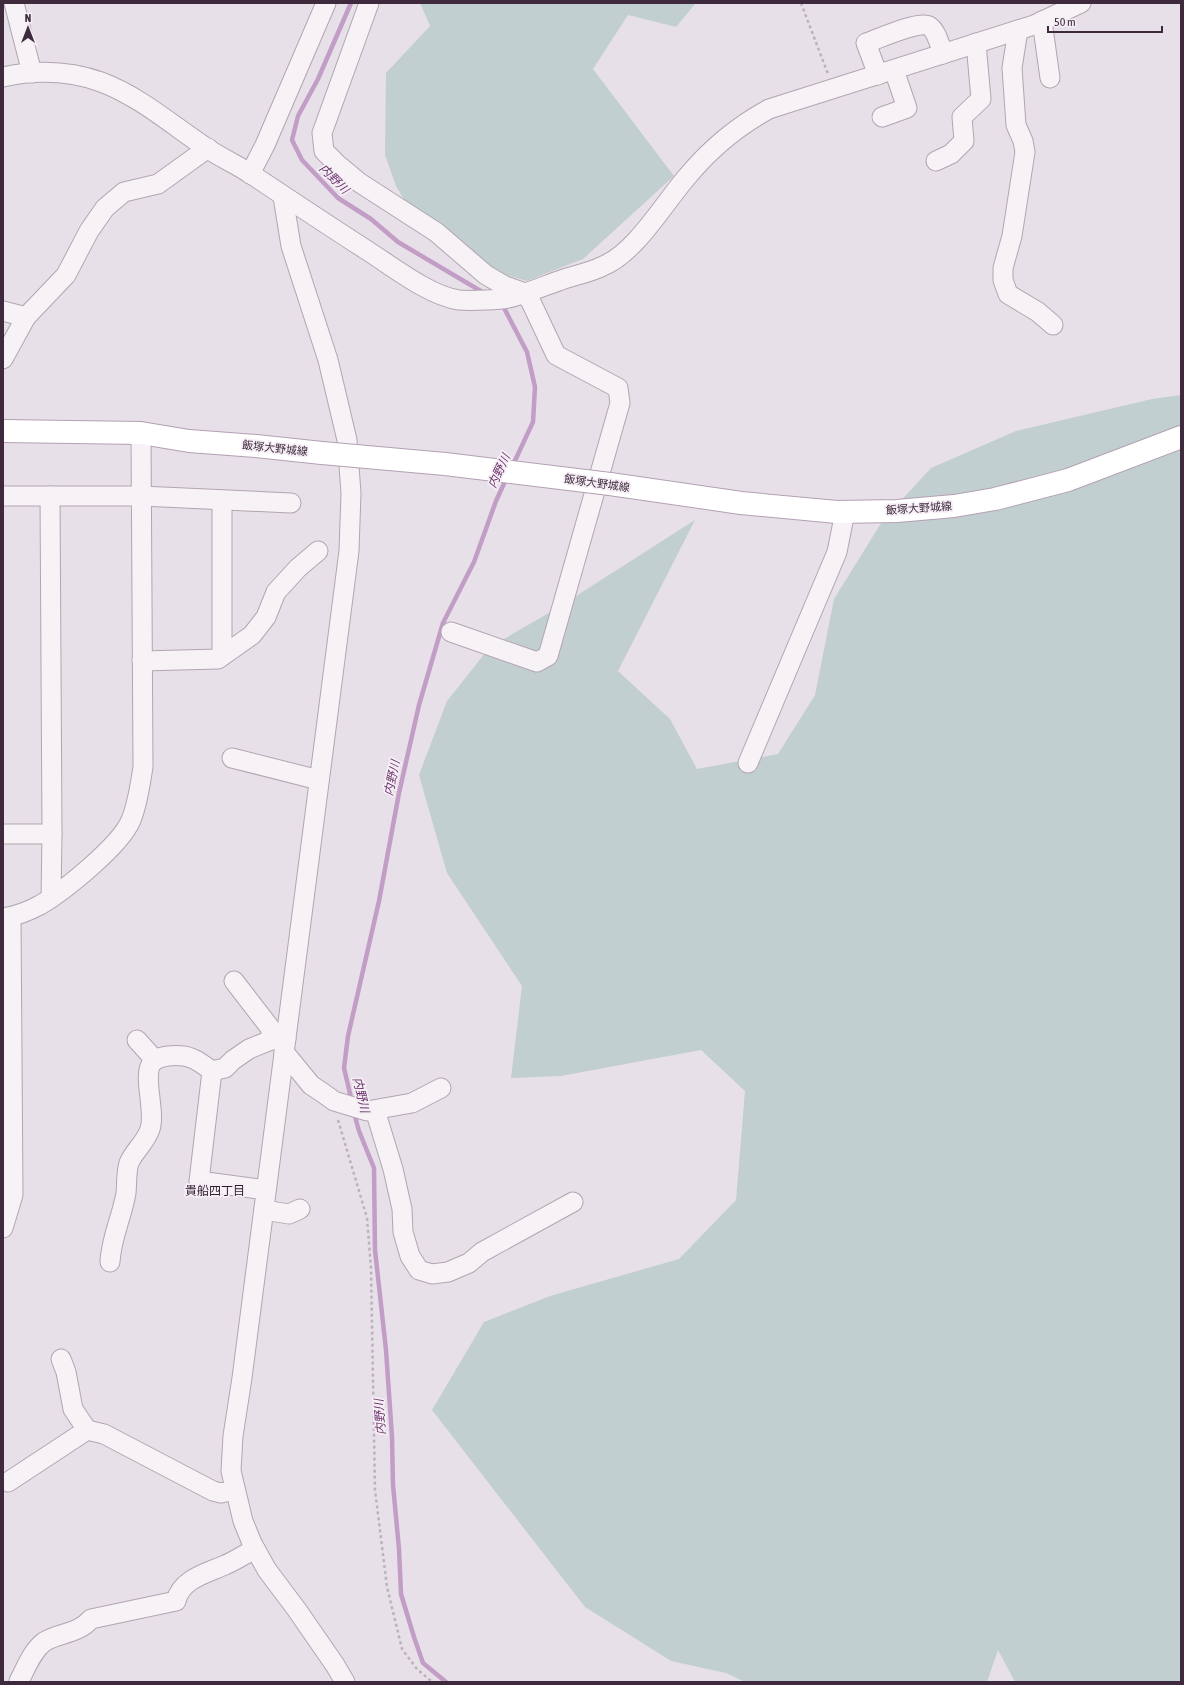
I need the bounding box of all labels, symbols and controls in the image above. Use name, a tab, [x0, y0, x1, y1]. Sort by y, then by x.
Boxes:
north arrow	[8, 8, 48, 48]
scale bar	[1048, 8, 1162, 34]
text: N	[25, 12, 31, 24]
text: 50 m	[1054, 15, 1076, 29]
water label: 内野川	[316, 161, 353, 198]
street label: 飯塚大野城線	[242, 439, 308, 457]
water label: 内野川	[485, 450, 514, 490]
street label: 飯塚大野城線	[563, 472, 631, 494]
street label: 飯塚大野城線	[886, 500, 952, 516]
water label: 内野川	[381, 757, 403, 797]
water label: 内野川	[350, 1076, 372, 1116]
district label: 貴船四丁目	[185, 1184, 245, 1198]
water label: 内野川	[372, 1397, 388, 1435]

